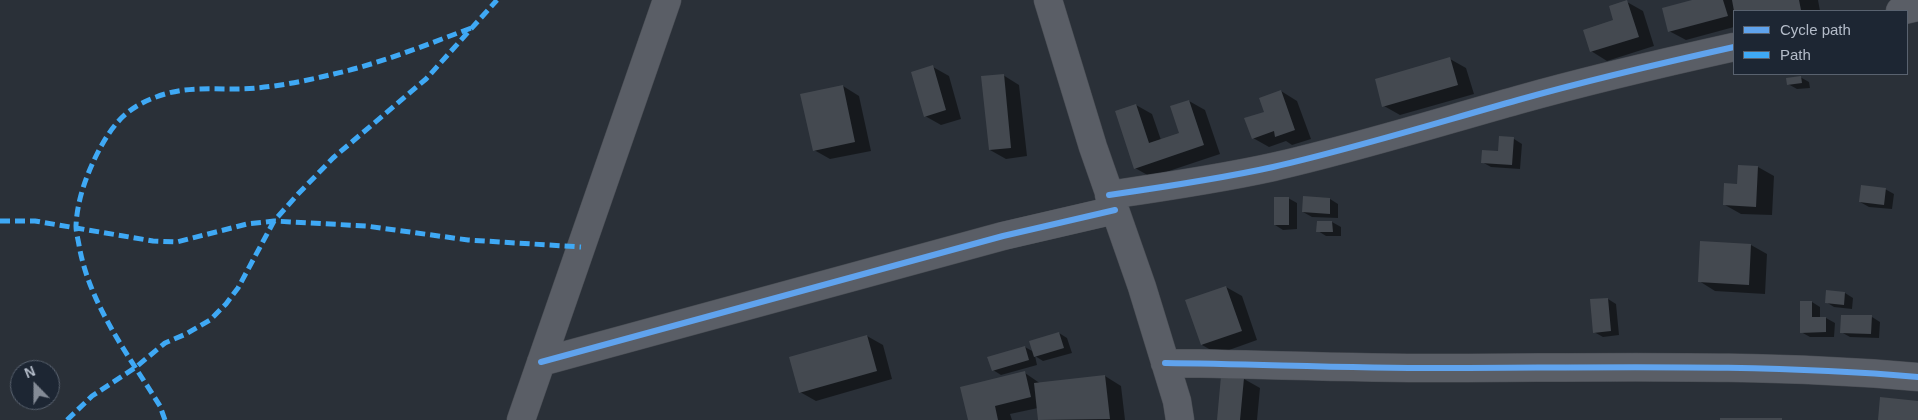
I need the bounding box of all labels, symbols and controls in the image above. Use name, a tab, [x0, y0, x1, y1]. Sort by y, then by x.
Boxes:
legend	[1733, 10, 1908, 75]
text: Cycle path	[1780, 21, 1851, 38]
text: Path	[1780, 46, 1811, 63]
north arrow	[10, 360, 60, 410]
text: N	[22, 363, 37, 381]

